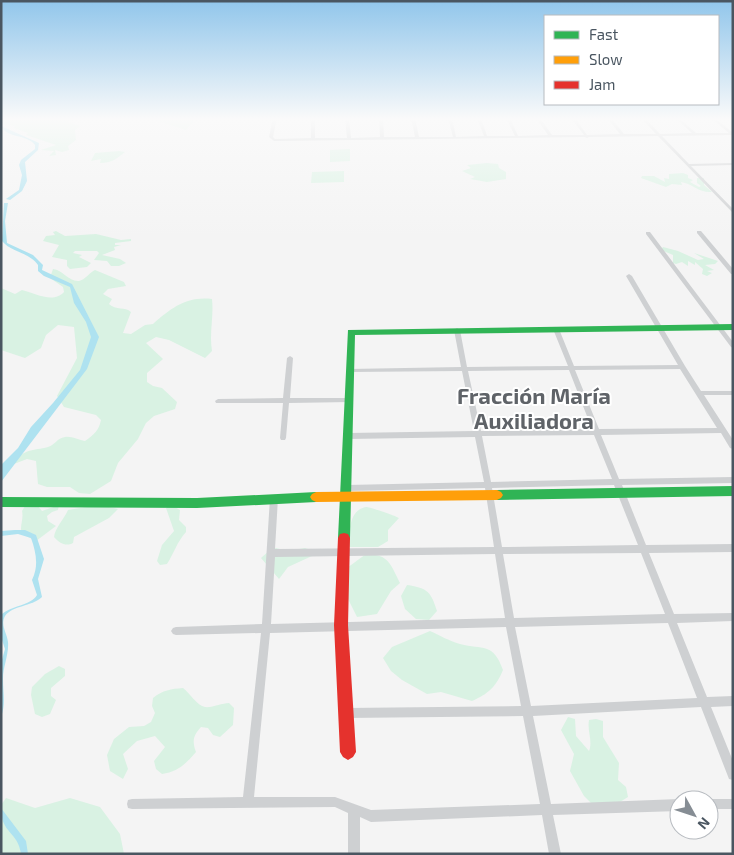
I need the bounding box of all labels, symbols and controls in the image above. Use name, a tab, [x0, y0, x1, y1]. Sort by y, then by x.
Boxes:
legend	[544, 15, 719, 105]
text: Fast	[589, 25, 619, 43]
text: Slow	[589, 50, 623, 68]
text: Jam	[589, 75, 615, 93]
district label: Fracción María Auxiliadora	[457, 382, 611, 433]
north arrow	[669, 790, 719, 840]
text: N	[695, 814, 714, 833]

